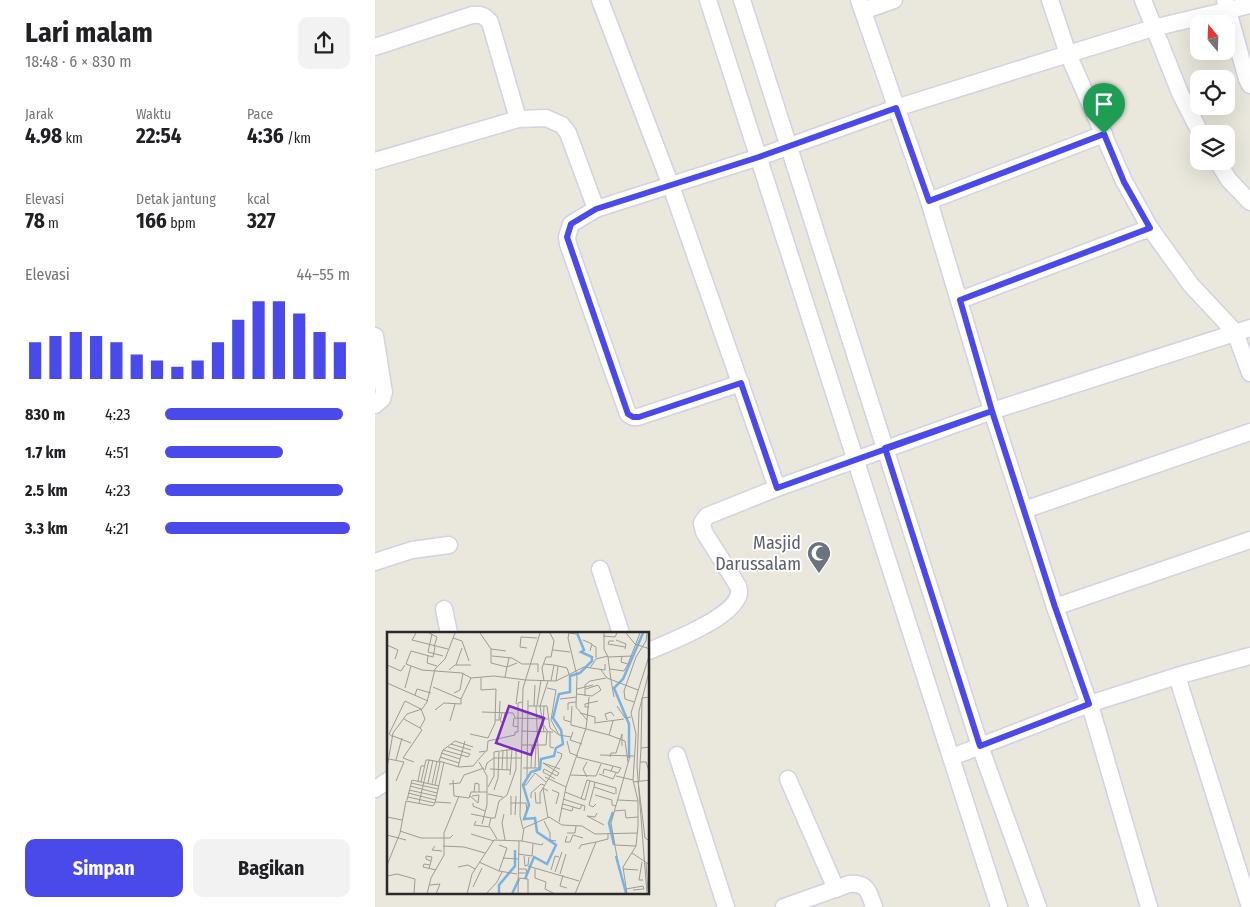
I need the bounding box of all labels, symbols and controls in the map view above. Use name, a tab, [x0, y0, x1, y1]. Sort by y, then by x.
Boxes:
north arrow	[1190, 15, 1235, 60]
map controls	[1190, 15, 1235, 170]
text: Lari malam	[25, 16, 153, 49]
button: share	[298, 17, 350, 69]
text: 18:48 · 6 × 830 m	[25, 52, 132, 71]
button: locate	[1190, 70, 1235, 115]
pin	[1083, 83, 1125, 134]
icon: arrive	[1090, 90, 1118, 118]
text: Jarak	[25, 106, 54, 123]
text: Waktu	[136, 106, 171, 123]
text: Pace	[247, 106, 273, 123]
text: 4.98	[25, 123, 62, 149]
text: 22:54	[136, 123, 182, 149]
text: 4:36	[247, 123, 284, 149]
button: layers	[1190, 125, 1235, 170]
text: km	[62, 130, 83, 147]
text: /km	[284, 130, 311, 147]
text: Elevasi	[25, 191, 64, 208]
text: Detak jantung	[136, 191, 216, 208]
text: kcal	[247, 191, 270, 208]
text: 78	[25, 208, 45, 234]
text: 166	[136, 208, 167, 234]
text: 327	[247, 208, 275, 234]
text: m	[45, 215, 59, 232]
text: bpm	[167, 215, 196, 232]
text: Elevasi	[25, 265, 70, 284]
text: 44–55 m	[296, 265, 350, 284]
text: 830 m	[25, 405, 65, 424]
text: 4:23	[105, 405, 130, 424]
text: 1.7 km	[25, 443, 66, 462]
text: 4:51	[105, 443, 129, 462]
text: 2.5 km	[25, 481, 68, 500]
text: 4:23	[105, 481, 130, 500]
text: 3.3 km	[25, 519, 68, 538]
text: 4:21	[105, 519, 129, 538]
place label: Masjid Darussalam	[715, 532, 801, 575]
mosque icon: Masjid Darussalam	[806, 540, 832, 574]
inset map	[387, 632, 650, 894]
button: Simpan	[25, 839, 183, 897]
button: Bagikan	[193, 839, 350, 897]

